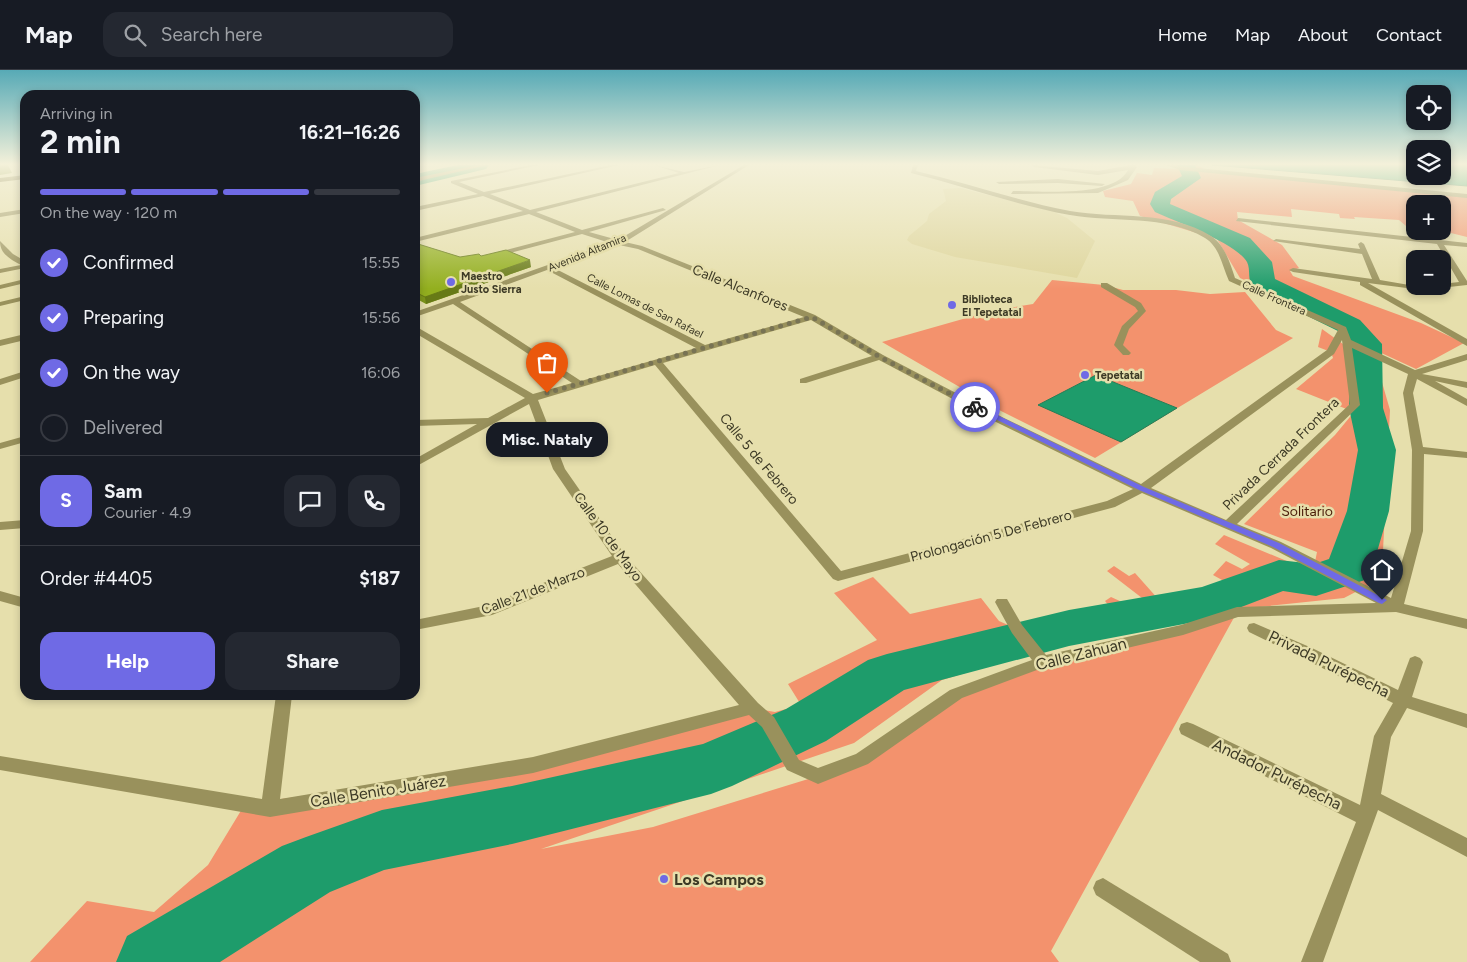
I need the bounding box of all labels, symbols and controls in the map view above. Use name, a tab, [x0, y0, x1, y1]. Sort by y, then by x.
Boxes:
search box	[103, 12, 453, 57]
text: Map	[25, 20, 73, 49]
icon: search	[121, 21, 149, 49]
text: Search here	[161, 23, 262, 46]
text: Home	[1158, 24, 1207, 46]
text: Map	[1235, 24, 1270, 46]
text: About	[1298, 24, 1348, 46]
text: Contact	[1376, 24, 1442, 46]
map controls	[1406, 85, 1451, 295]
button: locate	[1406, 85, 1451, 130]
text: Arriving in	[40, 104, 112, 123]
text: 16:21–16:26	[299, 121, 400, 144]
text: 2 min	[40, 123, 121, 161]
button: layers	[1406, 140, 1451, 185]
button: +	[1406, 195, 1451, 240]
text: On the way · 120 m	[40, 203, 177, 222]
street label: Avenida Altamira	[546, 231, 628, 275]
icon: check	[40, 249, 68, 277]
button: −	[1406, 250, 1451, 295]
text: Confirmed	[83, 251, 174, 274]
text: 15:55	[362, 253, 400, 272]
street label: Calle Alcanfores	[690, 261, 790, 315]
place label: Maestro Justo Sierra	[461, 270, 522, 296]
street label: Calle Lomas de San Rafael	[585, 271, 705, 341]
marker: Maestro Justo Sierra	[445, 276, 457, 288]
street label: Calle Frontera	[1240, 278, 1308, 318]
place label: Biblioteca El Tepetatal	[962, 293, 1022, 319]
marker: Biblioteca El Tepetatal	[946, 299, 958, 311]
icon: check	[40, 304, 68, 332]
text: Preparing	[83, 306, 164, 329]
text: 15:56	[362, 308, 400, 327]
pin	[526, 342, 568, 393]
icon: bag	[533, 349, 561, 377]
icon: check	[40, 359, 68, 387]
text: On the way	[83, 361, 180, 384]
text: 16:06	[361, 363, 400, 382]
marker: Tepetatal	[1079, 369, 1091, 381]
place label: Tepetatal	[1095, 369, 1143, 382]
courier	[950, 382, 1000, 432]
icon: bike	[961, 393, 989, 421]
street label: Privada Cerrada Frontera	[1219, 394, 1343, 514]
street label: Calle 5 de Febrero	[716, 410, 802, 508]
text: Delivered	[83, 416, 163, 439]
callout: Misc. Nataly	[486, 423, 608, 458]
text: Misc. Nataly	[502, 430, 592, 449]
button: chat	[284, 475, 336, 527]
button: phone	[348, 475, 400, 527]
text: Sam	[104, 480, 142, 503]
text: S	[60, 489, 72, 512]
street label: Calle 10 de Mayo	[570, 489, 646, 585]
text: Courier · 4.9	[104, 503, 191, 522]
park label: Solitario	[1281, 503, 1333, 520]
street label: Prolongación 5 De Febrero	[908, 506, 1074, 566]
pin	[1361, 549, 1403, 600]
icon: home	[1368, 556, 1396, 584]
street label: Calle 21 de Marzo	[479, 563, 587, 619]
text: Order #4405	[40, 567, 152, 590]
text: $187	[359, 567, 400, 590]
street label: Privada Purépecha	[1265, 626, 1393, 702]
button: Help	[40, 632, 215, 690]
button: Share	[225, 632, 400, 690]
street label: Calle Zahuan	[1034, 634, 1128, 674]
street label: Andador Purépecha	[1209, 734, 1345, 814]
street label: Calle Benito Juárez	[309, 771, 447, 811]
place label: Los Campos	[674, 870, 764, 889]
marker: Los Campos	[658, 873, 670, 885]

